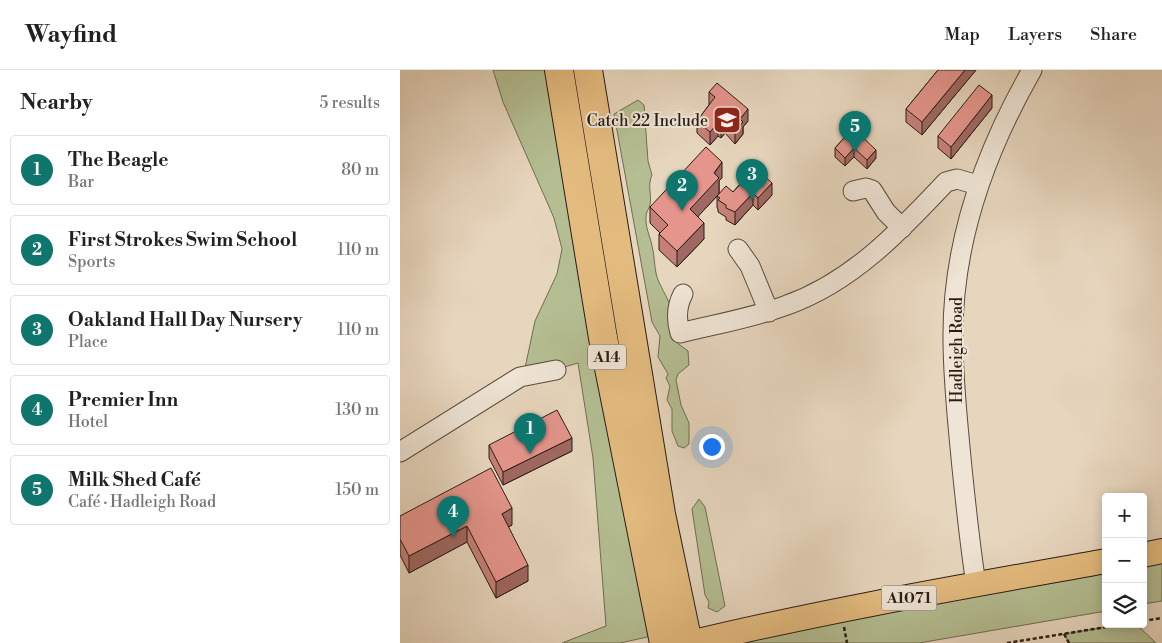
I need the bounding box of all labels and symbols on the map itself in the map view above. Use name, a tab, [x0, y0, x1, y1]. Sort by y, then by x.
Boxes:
school or university icon: Catch 22 Include	[712, 105, 742, 135]
place label: Catch 22 Include	[587, 111, 708, 131]
pin: 5	[839, 111, 871, 152]
pin: 3	[736, 159, 768, 200]
pin: 2	[666, 170, 698, 211]
street label: Hadleigh Road	[947, 297, 967, 403]
road number: A14	[588, 344, 626, 370]
pin: 1	[514, 413, 546, 454]
your location	[699, 434, 725, 460]
pin: 4	[437, 496, 469, 537]
road number: A1071	[882, 586, 936, 610]

